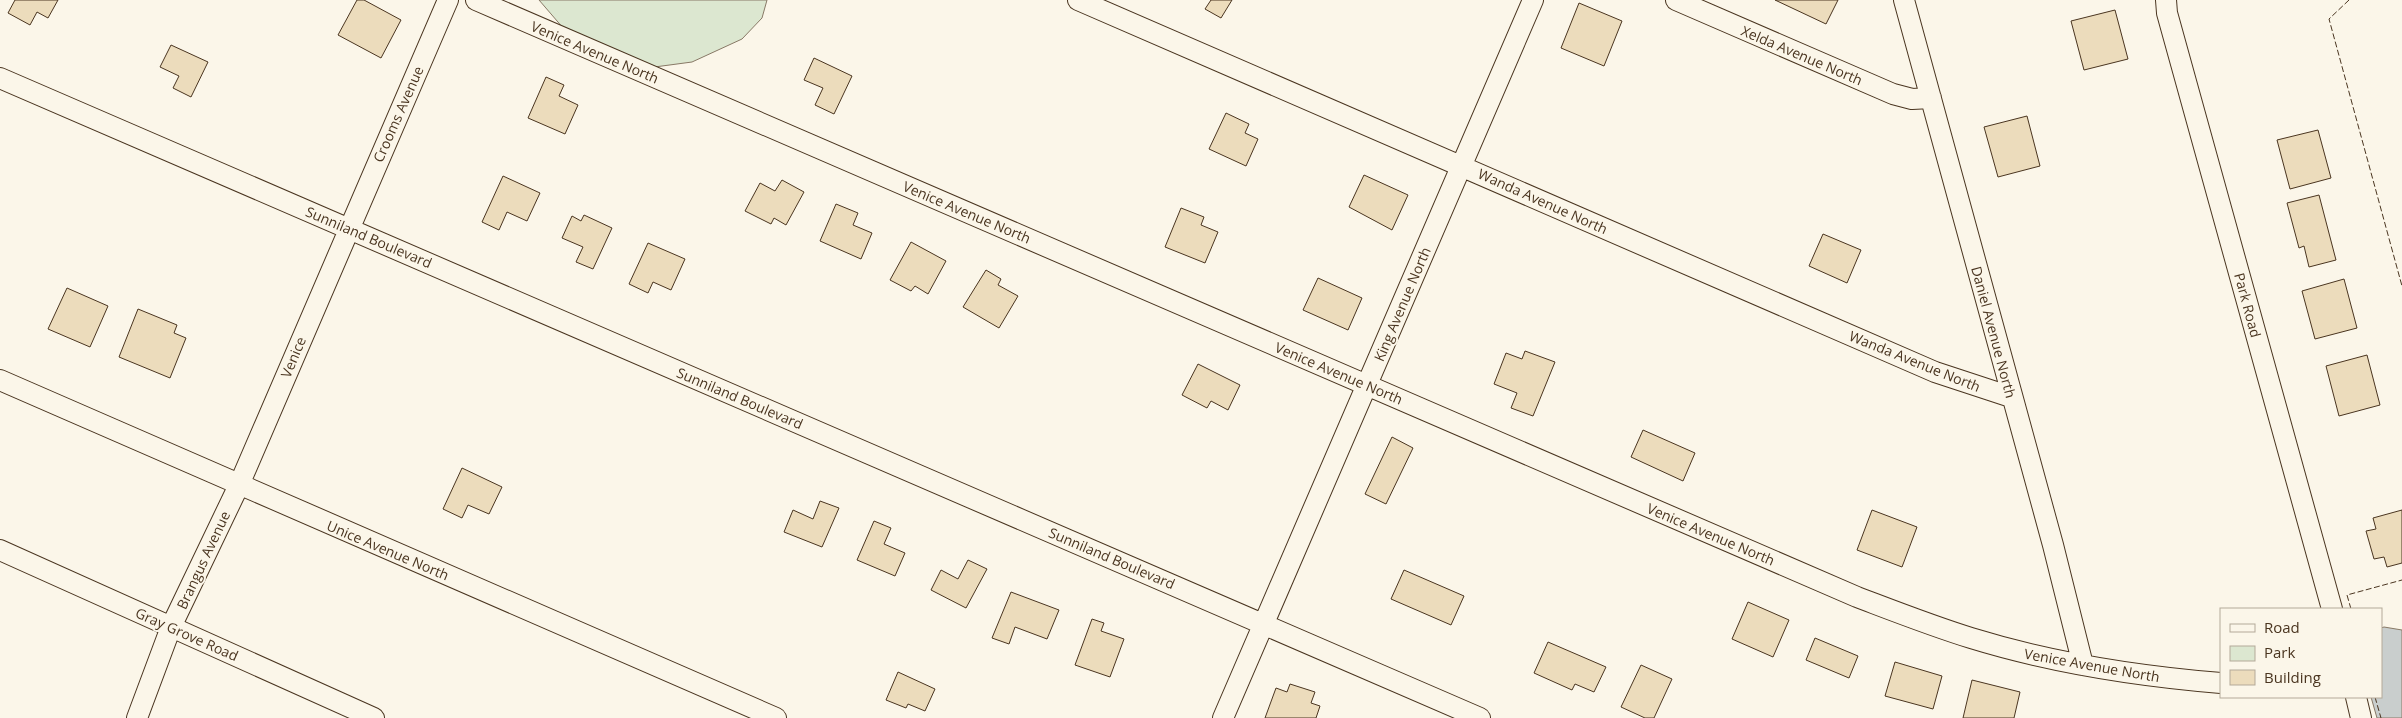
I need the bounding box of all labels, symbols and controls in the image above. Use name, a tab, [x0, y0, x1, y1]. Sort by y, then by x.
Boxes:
street label: Venice Avenue North	[528, 16, 662, 88]
street label: Xelda Avenue North	[1738, 21, 1866, 89]
street label: Crooms Avenue	[368, 63, 428, 165]
street label: Wanda Avenue North	[1475, 164, 1611, 238]
street label: Venice Avenue North	[900, 176, 1034, 248]
street label: Sunniland Boulevard	[303, 202, 435, 272]
street label: King Avenue North	[1369, 244, 1435, 364]
street label: Daniel Avenue North	[1967, 264, 2021, 400]
street label: Park Road	[2230, 271, 2266, 339]
street label: Wanda Avenue North	[1847, 326, 1983, 396]
street label: Venice	[276, 333, 310, 380]
street label: Venice Avenue North	[1272, 337, 1406, 409]
street label: Sunniland Boulevard	[674, 363, 806, 433]
street label: Venice Avenue North	[1644, 498, 1778, 570]
street label: Brangus Avenue	[172, 508, 234, 612]
street label: Unice Avenue North	[324, 516, 452, 584]
street label: Sunniland Boulevard	[1046, 523, 1178, 593]
street label: Gray Grove Road	[133, 603, 241, 665]
legend	[2220, 608, 2382, 698]
text: Road	[2264, 617, 2300, 637]
text: Park	[2264, 642, 2295, 662]
street label: Venice Avenue North	[2023, 644, 2161, 686]
text: Building	[2264, 667, 2321, 687]

